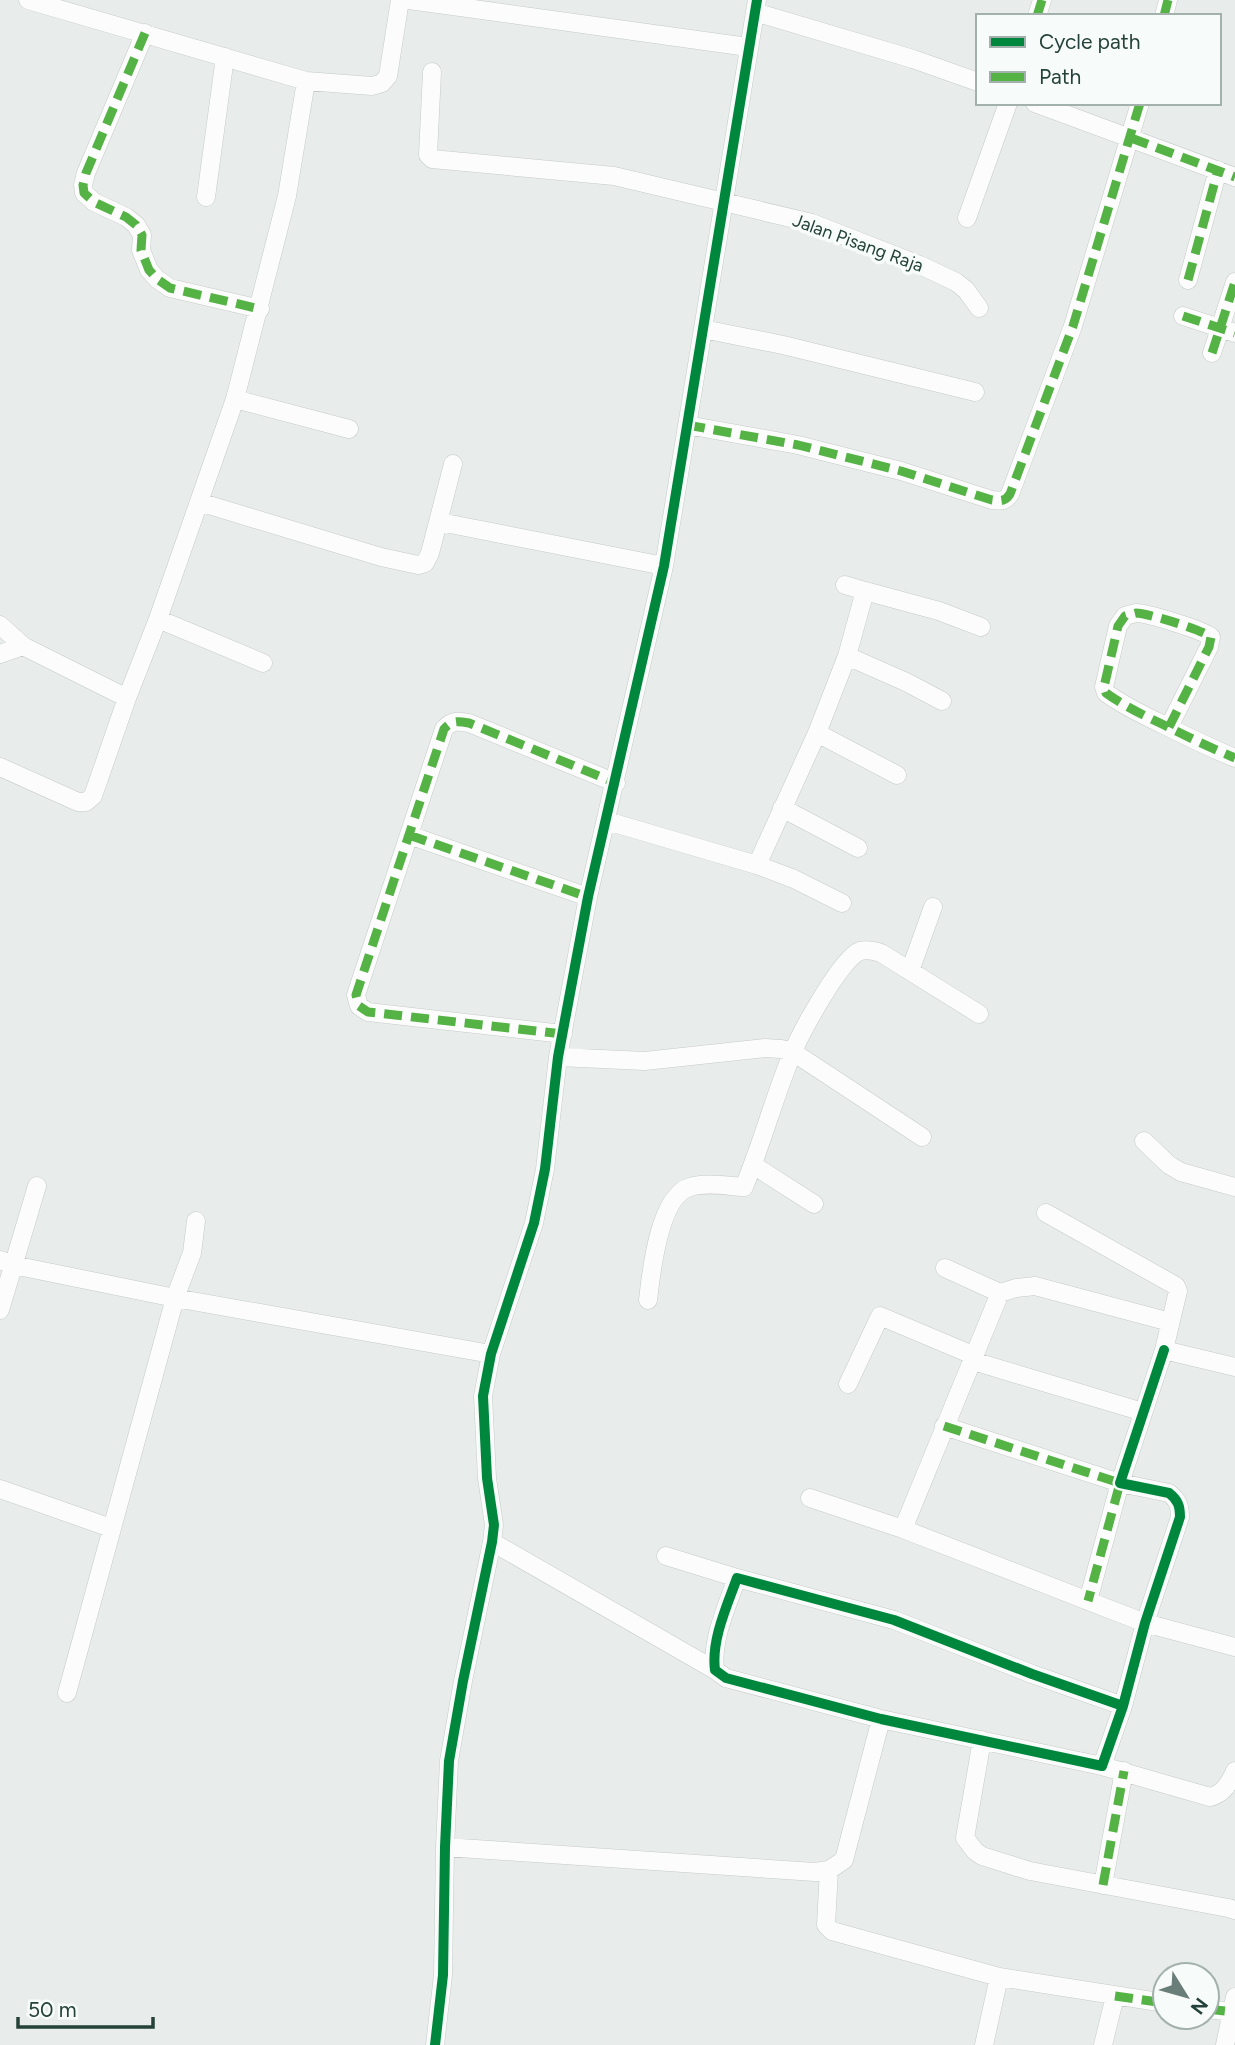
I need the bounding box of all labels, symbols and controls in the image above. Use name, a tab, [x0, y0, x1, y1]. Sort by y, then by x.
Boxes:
legend	[976, 14, 1221, 105]
text: Cycle path	[1039, 29, 1140, 54]
text: Path	[1039, 64, 1081, 89]
street label: Jalan Pisang Raja	[790, 209, 926, 277]
north arrow	[1151, 1961, 1221, 2031]
scale bar	[18, 1986, 152, 2030]
text: N	[1186, 1993, 1213, 2019]
text: 50 m	[28, 1997, 77, 2022]

